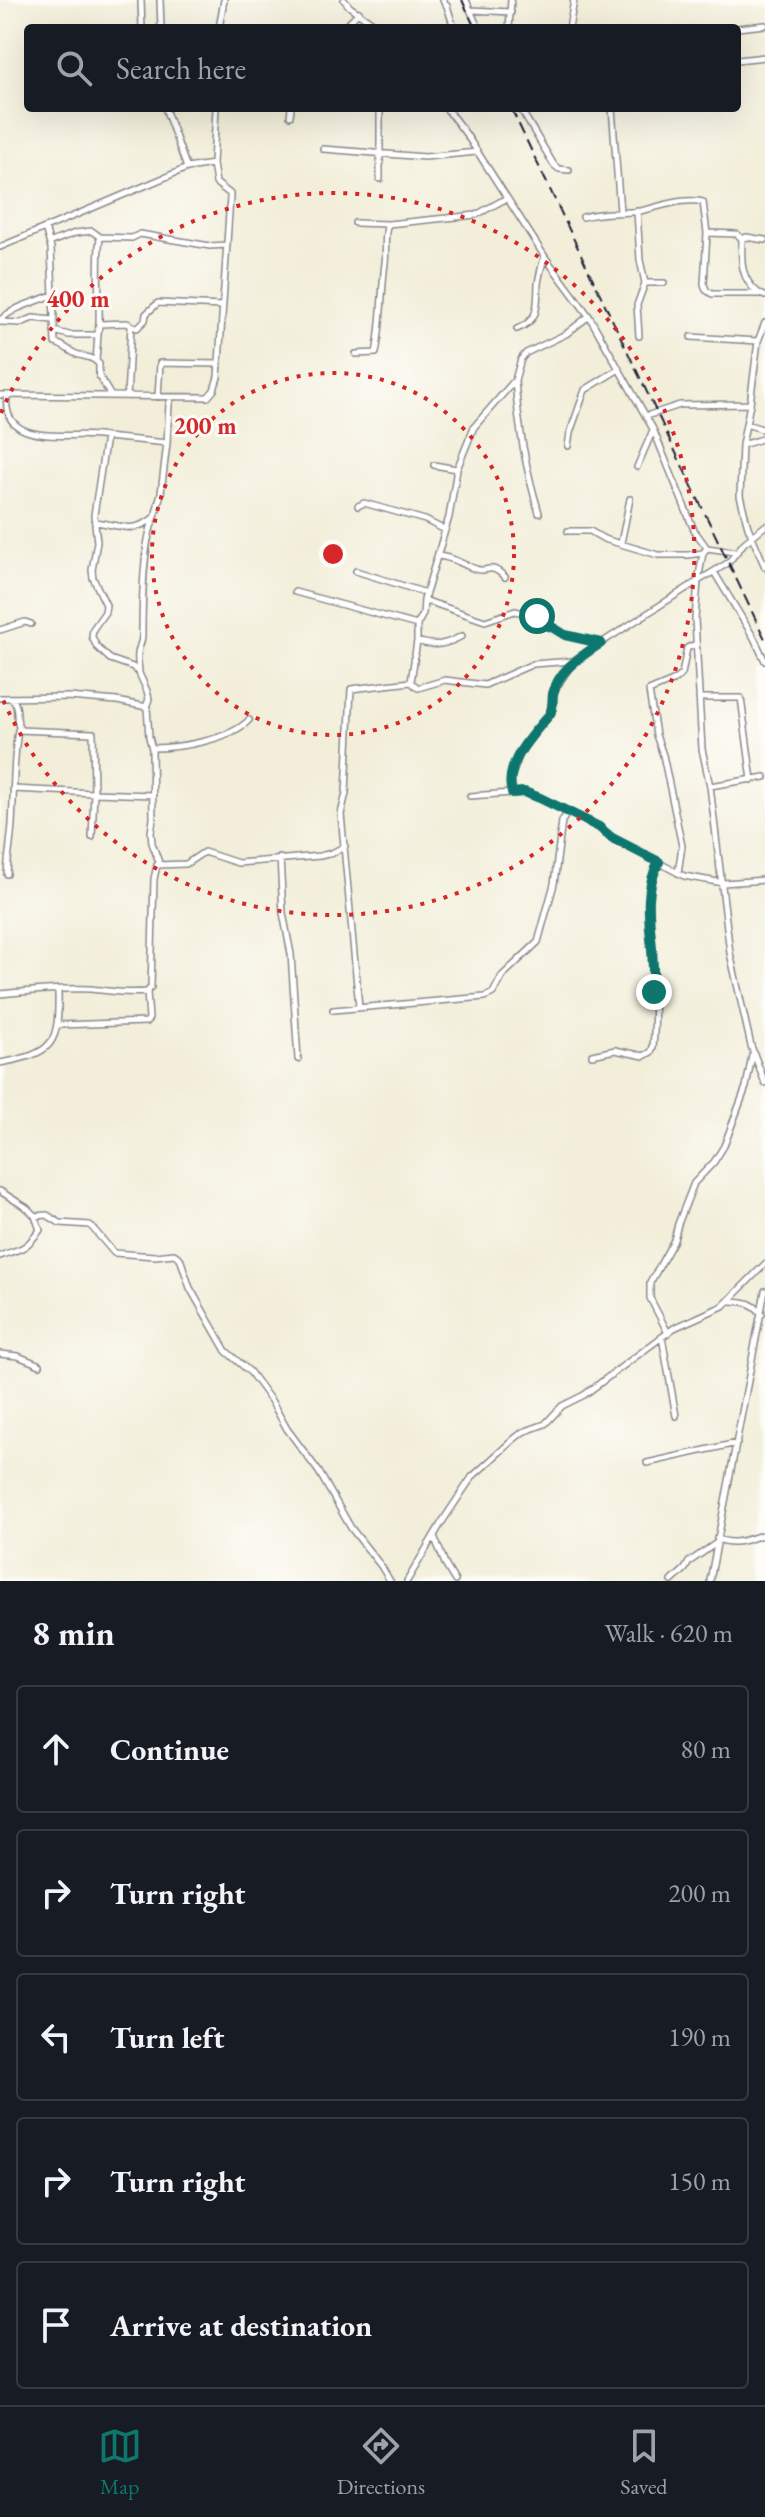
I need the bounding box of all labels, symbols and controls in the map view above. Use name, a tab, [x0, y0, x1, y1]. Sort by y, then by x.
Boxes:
search box	[24, 24, 741, 112]
icon: search	[52, 46, 96, 90]
text: Search here	[116, 49, 246, 88]
text: 400 m	[46, 283, 110, 314]
text: 200 m	[173, 410, 237, 441]
centre of rings	[319, 540, 347, 568]
route start	[519, 598, 555, 634]
route end	[636, 974, 672, 1010]
text: 8 min	[32, 1611, 115, 1655]
text: Walk · 620 m	[605, 1616, 733, 1650]
icon: ahead	[34, 1727, 78, 1771]
text: Continue	[110, 1730, 229, 1769]
text: 80 m	[681, 1732, 731, 1766]
icon: right	[34, 1871, 78, 1915]
text: Turn right	[110, 1874, 246, 1913]
text: 200 m	[668, 1876, 731, 1910]
icon: left	[34, 2015, 78, 2059]
text: Turn left	[110, 2018, 224, 2057]
text: 190 m	[668, 2020, 731, 2054]
icon: right	[34, 2159, 78, 2203]
text: Turn right	[110, 2162, 246, 2201]
text: 150 m	[668, 2164, 731, 2198]
icon: arrive	[34, 2303, 78, 2347]
text: Arrive at destination	[110, 2306, 372, 2345]
tab: Map	[98, 2424, 142, 2501]
tab: Directions	[337, 2424, 425, 2501]
tab: Saved	[620, 2424, 667, 2501]

